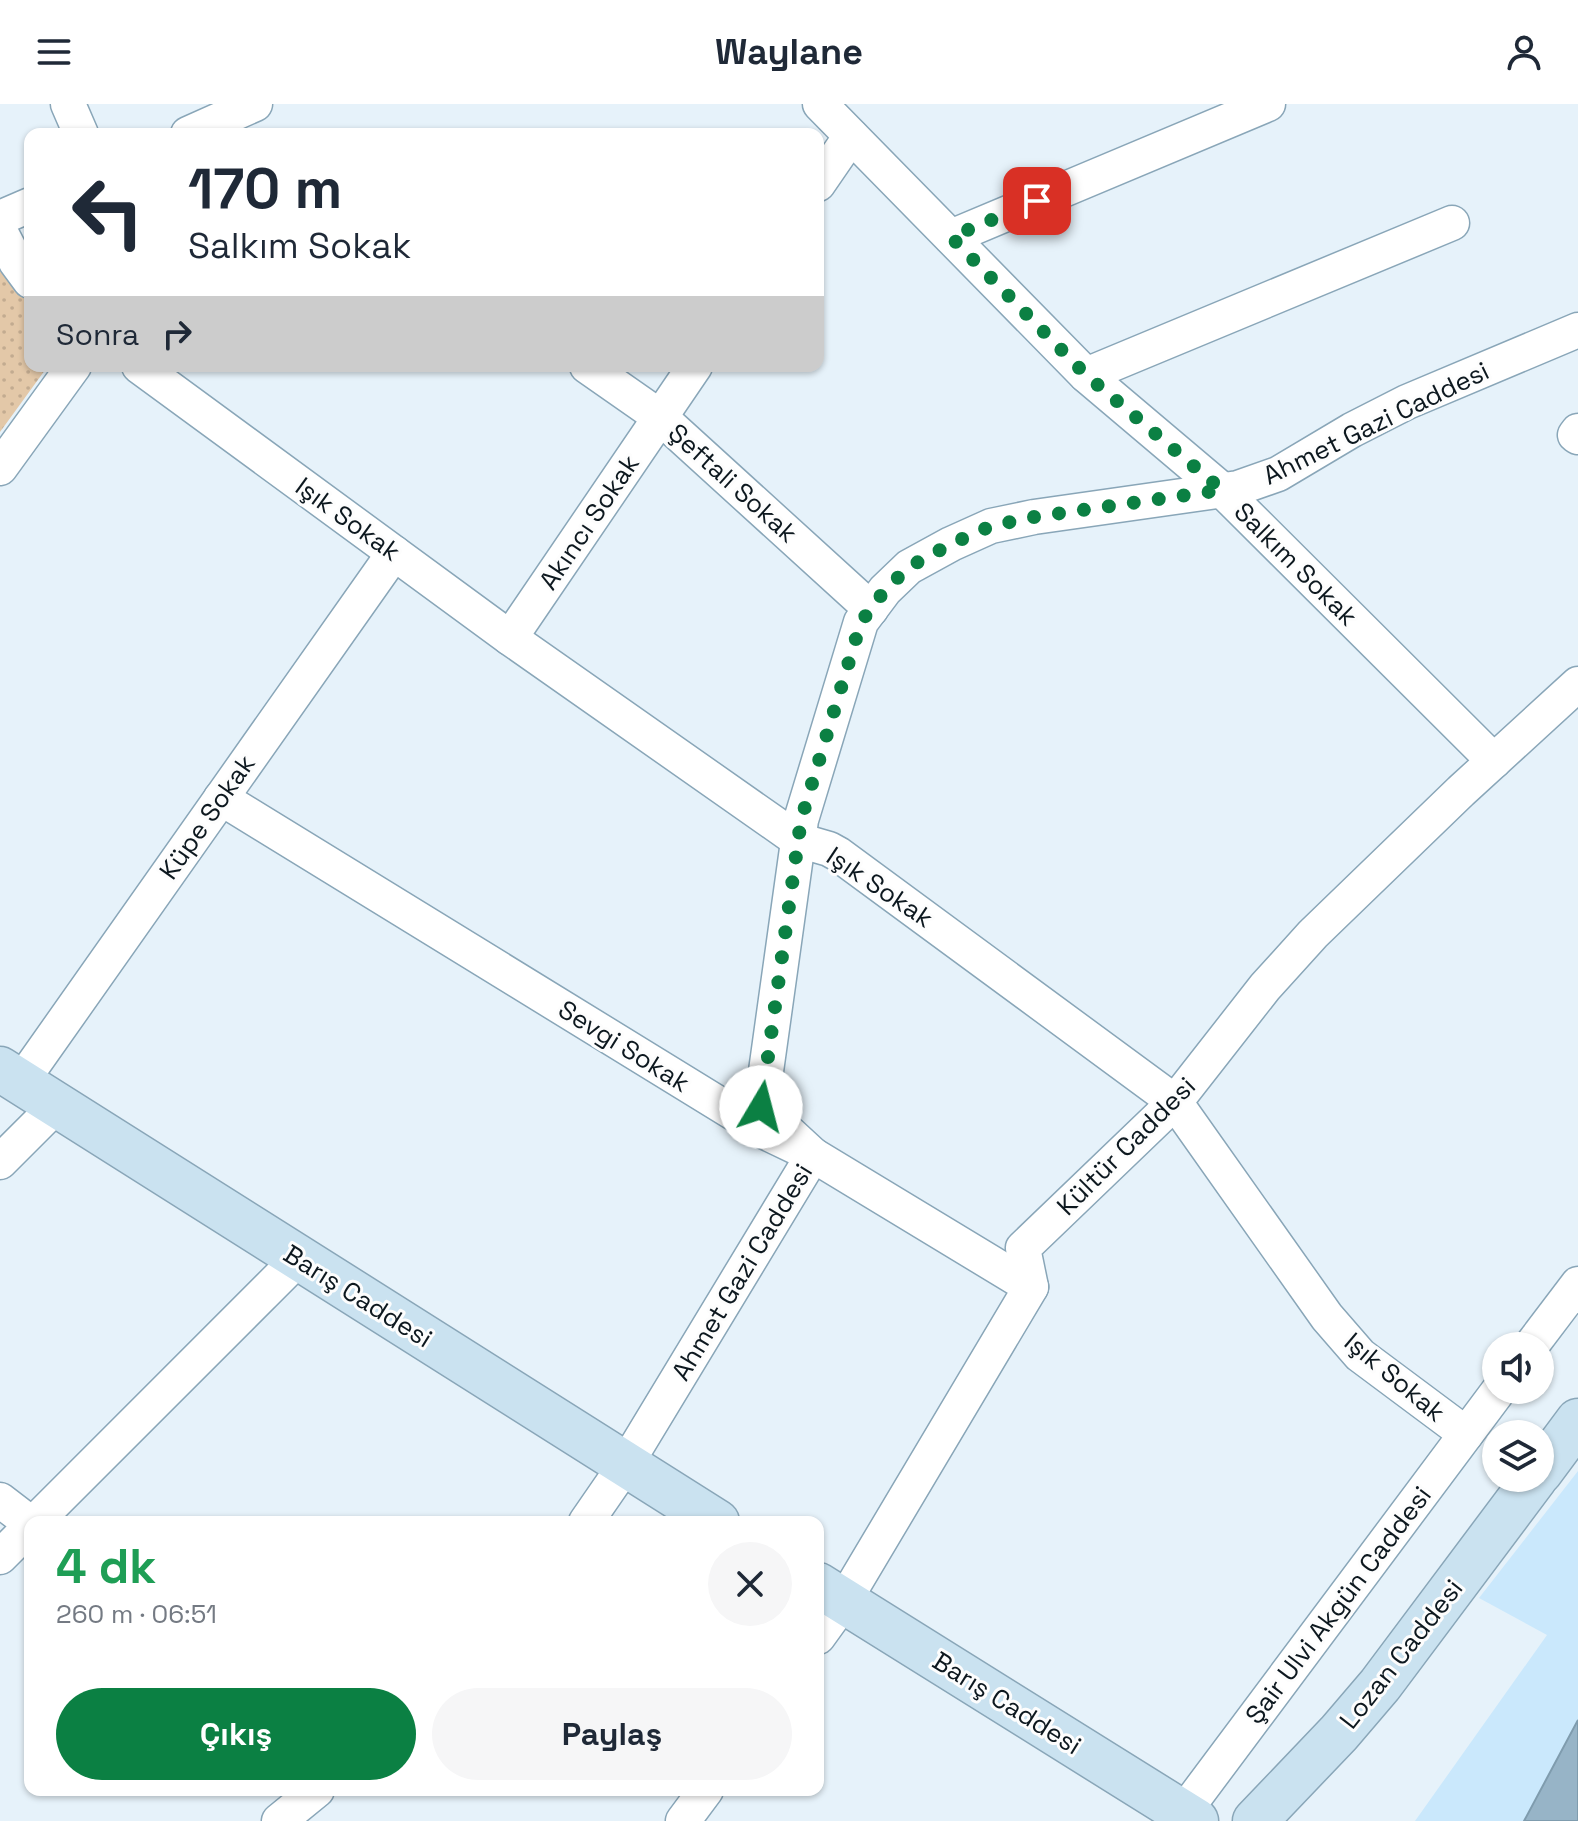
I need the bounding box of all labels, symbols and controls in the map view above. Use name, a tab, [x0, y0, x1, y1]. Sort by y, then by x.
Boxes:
text: Waylane	[715, 29, 863, 75]
icon: menu	[32, 30, 76, 74]
icon: person	[1502, 30, 1546, 74]
text: 170 m	[188, 153, 342, 224]
icon: left	[56, 160, 160, 264]
pin	[1003, 167, 1071, 235]
icon: arrive	[1015, 179, 1059, 223]
text: Salkım Sokak	[188, 223, 411, 269]
icon: right	[155, 312, 199, 356]
text: Sonra	[56, 315, 139, 354]
street label: Ahmet Gazi Caddesi	[1257, 354, 1495, 492]
street label: Şeftali Sokak	[661, 416, 805, 550]
street label: Akıncı Sokak	[531, 448, 647, 596]
street label: Işık Sokak	[289, 469, 407, 569]
street label: Salkım Sokak	[1227, 495, 1365, 633]
street label: Küpe Sokak	[152, 748, 263, 886]
street label: Işık Sokak	[820, 839, 940, 935]
street label: Sevgi Sokak	[552, 992, 696, 1100]
position arrow	[719, 1065, 803, 1149]
street label: Kültür Caddesi	[1049, 1069, 1203, 1223]
street label: Ahmet Gazi Caddesi	[664, 1157, 820, 1387]
street label: Barış Caddesi	[277, 1237, 439, 1355]
street label: Işık Sokak	[1337, 1325, 1453, 1429]
map controls	[1482, 1332, 1554, 1492]
button: sound	[1482, 1332, 1554, 1404]
button: layers	[1482, 1420, 1554, 1492]
street label: Şair Ulvi Akgün Caddesi	[1237, 1479, 1439, 1731]
text: 4 dk	[56, 1536, 156, 1597]
button: close	[708, 1542, 792, 1626]
street label: Lozan Caddesi	[1332, 1572, 1470, 1736]
text: 260 m · 06:51	[56, 1597, 217, 1631]
street label: Barış Caddesi	[926, 1644, 1088, 1762]
button: Çıkış	[56, 1688, 416, 1780]
button: Paylaş	[432, 1688, 792, 1780]

